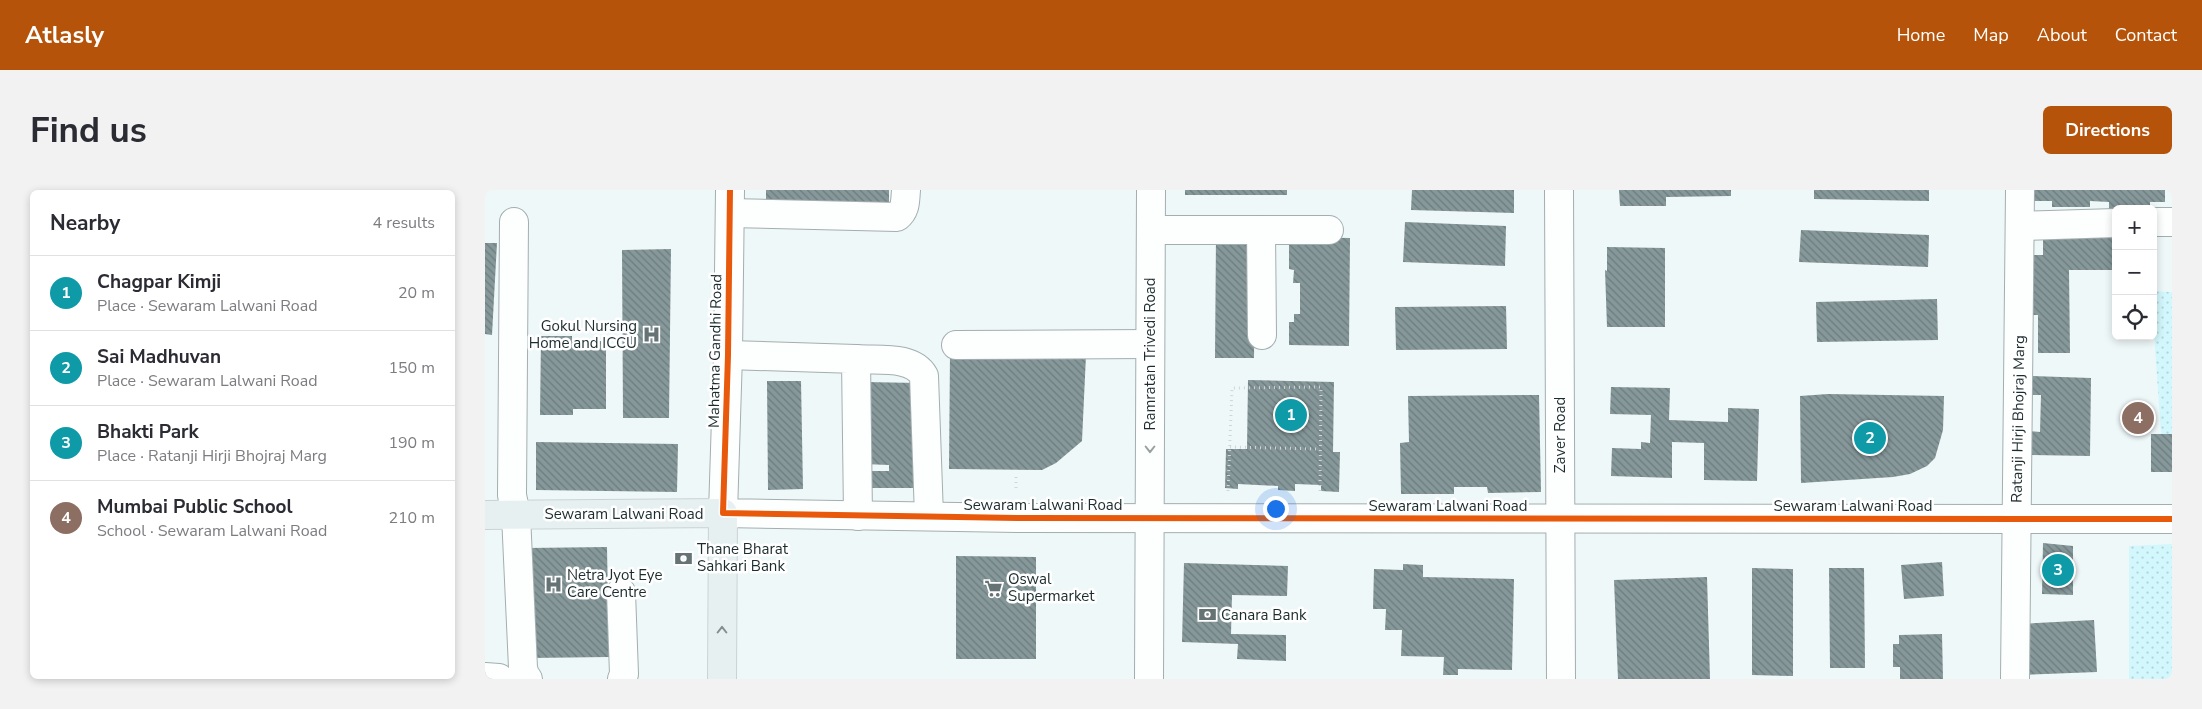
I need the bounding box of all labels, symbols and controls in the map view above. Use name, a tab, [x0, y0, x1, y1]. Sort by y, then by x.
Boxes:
text: Atlasly	[25, 19, 104, 51]
text: Home	[1897, 23, 1945, 47]
text: Map	[1973, 23, 2009, 47]
text: About	[2037, 23, 2087, 47]
text: Contact	[2115, 23, 2177, 47]
button: Directions	[2043, 106, 2172, 154]
text: Find us	[30, 107, 147, 154]
map controls	[2112, 205, 2157, 340]
button: +	[2112, 205, 2157, 250]
text: Nearby	[50, 209, 120, 237]
text: 4 results	[373, 212, 435, 234]
button: −	[2112, 250, 2157, 295]
text: Chagpar Kimji	[97, 269, 221, 295]
street label: Mahatma Gandhi Road	[704, 274, 726, 428]
street label: Ramratan Trivedi Road	[1140, 278, 1160, 430]
text: 1	[61, 282, 71, 304]
text: 20 m	[398, 282, 435, 304]
text: Place · Sewaram Lalwani Road	[97, 295, 318, 317]
button: locate	[2112, 295, 2157, 340]
place label: Gokul Nursing Home and ICCU	[529, 316, 637, 353]
hospital icon: Gokul Nursing Home and ICCU	[641, 325, 661, 345]
street label: Ratanji Hirji Bhojraj Marg	[2007, 335, 2029, 503]
text: Sai Madhuvan	[97, 344, 221, 370]
text: 2	[61, 357, 71, 379]
text: 150 m	[388, 357, 435, 379]
text: Place · Sewaram Lalwani Road	[97, 370, 318, 392]
pin: 1	[1275, 396, 1307, 434]
street label: Zaver Road	[1550, 397, 1570, 473]
pin: 4	[2122, 399, 2154, 437]
text: Bhakti Park	[97, 419, 199, 445]
pin: 2	[1854, 419, 1886, 457]
text: 3	[61, 432, 71, 454]
text: 190 m	[388, 432, 435, 454]
text: Place · Ratanji Hirji Bhojraj Marg	[97, 445, 327, 467]
one-way arrow	[1145, 445, 1155, 453]
text: Mumbai Public School	[97, 494, 293, 520]
street label: Sewaram Lalwani Road	[964, 495, 1123, 515]
your location	[1263, 496, 1289, 522]
street label: Sewaram Lalwani Road	[1369, 496, 1528, 516]
street label: Sewaram Lalwani Road	[1774, 496, 1933, 516]
street label: Sewaram Lalwani Road	[545, 504, 704, 524]
text: 4	[61, 507, 71, 529]
text: 210 m	[388, 507, 435, 529]
text: School · Sewaram Lalwani Road	[97, 520, 327, 542]
place label: Thane Bharat Sahkari Bank	[697, 539, 789, 576]
bank icon: Thane Bharat Sahkari Bank	[673, 548, 693, 568]
pin: 3	[2042, 551, 2074, 589]
place label: Netra Jyot Eye Care Centre	[567, 565, 662, 602]
place label: Oswal Supermarket	[1008, 569, 1095, 606]
hospital icon: Netra Jyot Eye Care Centre	[543, 574, 563, 594]
supermarket icon: Oswal Supermarket	[984, 578, 1004, 598]
bank icon: Canara Bank	[1197, 605, 1217, 625]
place label: Canara Bank	[1221, 605, 1307, 625]
one-way arrow	[717, 626, 727, 634]

